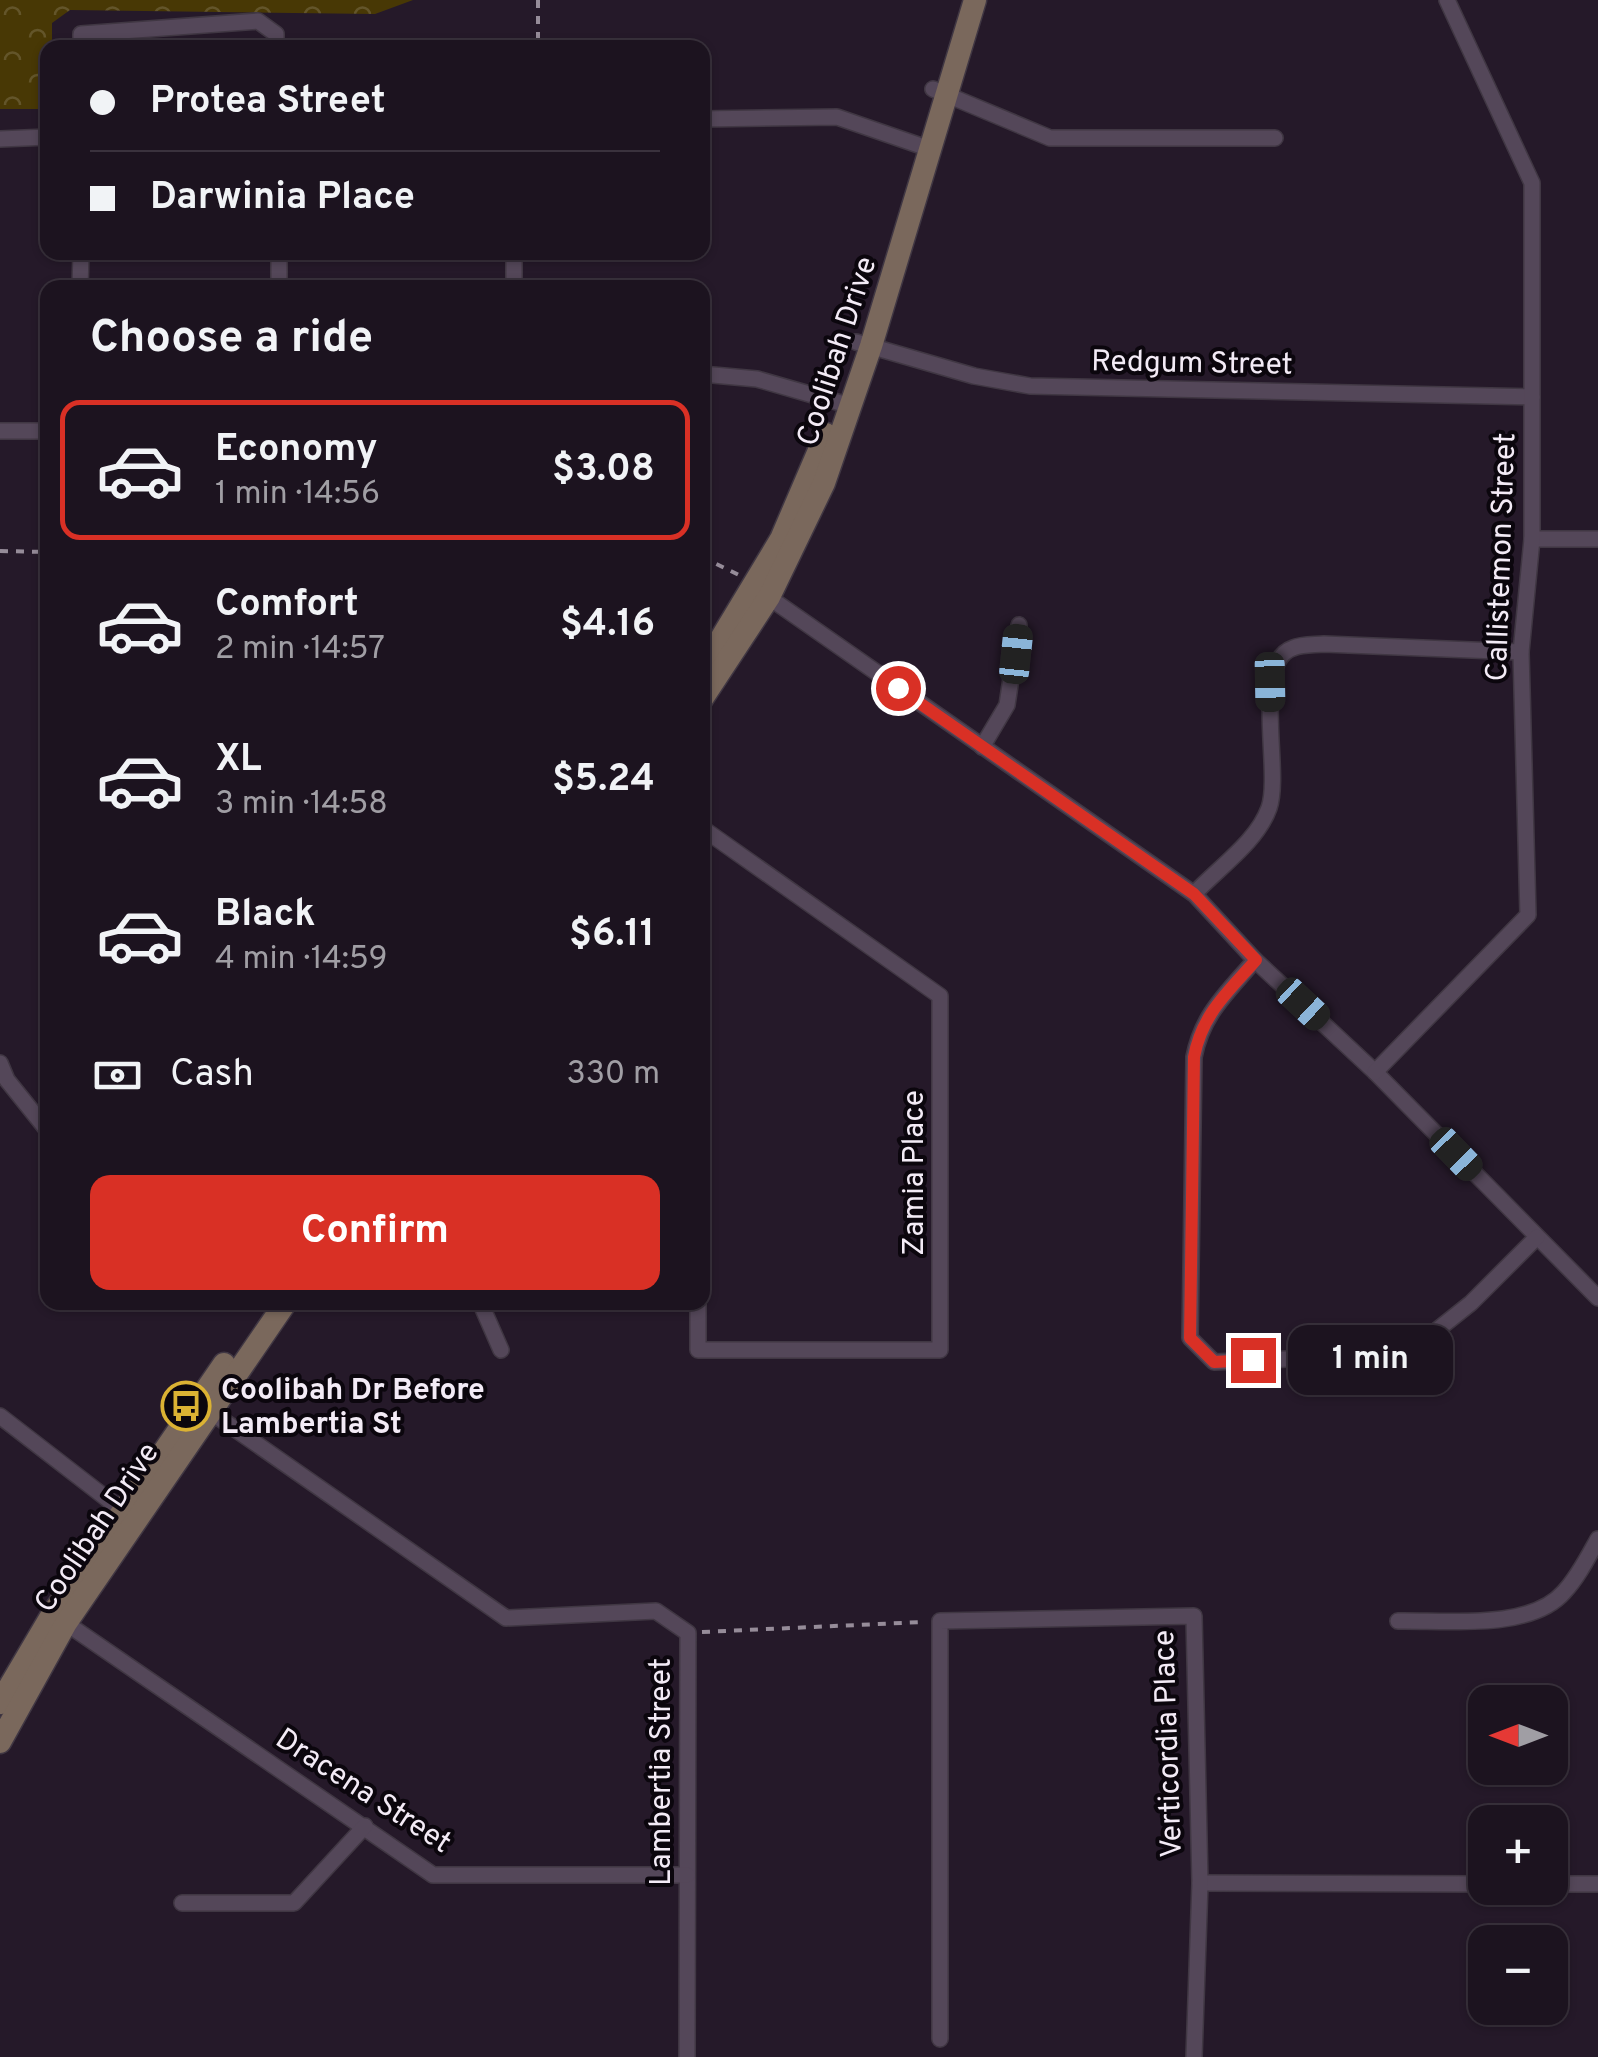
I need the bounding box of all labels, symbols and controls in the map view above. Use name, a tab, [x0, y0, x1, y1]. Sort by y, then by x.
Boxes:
text: Protea Street	[150, 78, 386, 127]
text: Darwinia Place	[150, 174, 415, 223]
street label: Coolibah Drive	[790, 252, 886, 451]
text: Choose a ride	[90, 311, 373, 368]
street label: Redgum Street	[1091, 344, 1293, 385]
icon: car	[95, 425, 185, 515]
text: Economy	[215, 426, 377, 475]
street label: Callistemon Street	[1480, 432, 1525, 682]
text: $3.08	[552, 446, 655, 495]
text: 1 min · 14:56	[215, 475, 380, 515]
icon: car	[95, 580, 185, 670]
text: Comfort	[215, 581, 359, 630]
text: $4.16	[560, 601, 655, 650]
car	[998, 623, 1034, 685]
text: 2 min · 14:57	[215, 630, 385, 670]
car	[1254, 652, 1286, 712]
route start	[876, 666, 921, 711]
icon: car	[95, 735, 185, 825]
text: XL	[215, 736, 262, 785]
text: $5.24	[552, 756, 655, 805]
text: 3 min · 14:58	[215, 785, 388, 825]
icon: car	[95, 890, 185, 980]
text: Black	[215, 891, 315, 940]
text: $6.11	[569, 911, 655, 960]
text: 4 min · 14:59	[215, 940, 388, 980]
car	[1271, 973, 1335, 1035]
icon: cash	[90, 1048, 145, 1103]
text: Cash	[170, 1051, 254, 1100]
text: 330 m	[567, 1055, 660, 1095]
street label: Zamia Place	[897, 1090, 934, 1256]
car	[1424, 1122, 1488, 1186]
button: Confirm	[90, 1175, 660, 1290]
callout: 1 min	[1288, 1325, 1453, 1395]
route end	[1231, 1338, 1276, 1383]
text: 1 min	[1332, 1340, 1409, 1380]
place label: Coolibah Dr Before Lambertia St	[221, 1373, 485, 1444]
bus stop icon: Coolibah Dr Before Lambertia St	[160, 1380, 212, 1432]
street label: Coolibah Drive	[28, 1436, 169, 1620]
street label: Verticordia Place	[1147, 1629, 1192, 1859]
street label: Lambertia Street	[644, 1658, 681, 1886]
north arrow	[1468, 1685, 1568, 1785]
map controls	[1468, 1685, 1568, 2025]
street label: Dracena Street	[268, 1722, 457, 1863]
button: +	[1468, 1805, 1568, 1905]
button: −	[1468, 1925, 1568, 2025]

